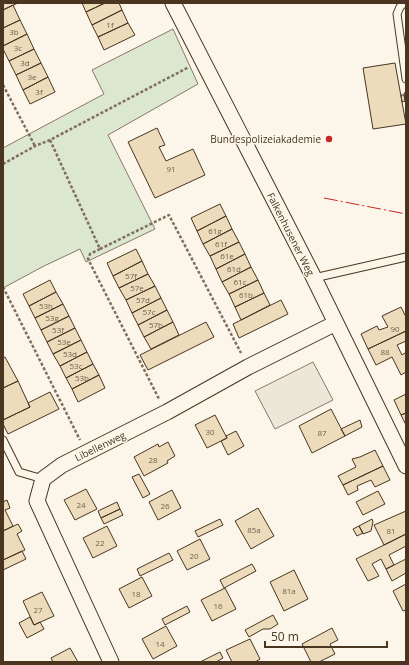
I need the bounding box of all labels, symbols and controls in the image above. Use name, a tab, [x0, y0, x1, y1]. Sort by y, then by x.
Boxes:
house number: 1f	[106, 19, 115, 30]
house number: 3b	[9, 26, 19, 37]
house number: 3c	[14, 42, 22, 53]
house number: 3d	[20, 57, 30, 68]
house number: 3e	[27, 71, 37, 82]
house number: 3f	[35, 86, 44, 97]
place label: Bundespolizeiakademie	[210, 132, 321, 146]
marker: Bundespolizeiakademie	[324, 134, 334, 144]
house number: 91	[166, 163, 176, 174]
street label: Falkenhusener Weg	[264, 190, 318, 278]
house number: 61g	[208, 225, 222, 236]
house number: 61f	[215, 238, 228, 249]
house number: 61e	[220, 250, 234, 261]
house number: 61d	[227, 263, 241, 274]
house number: 57f	[125, 270, 138, 281]
house number: 61c	[234, 276, 247, 287]
house number: 57e	[130, 282, 144, 293]
house number: 61b	[239, 289, 253, 300]
house number: 57d	[136, 294, 150, 305]
house number: 53h	[39, 300, 53, 311]
house number: 57c	[143, 306, 156, 317]
house number: 53g	[45, 312, 59, 323]
house number: 57b	[149, 319, 163, 330]
house number: 90	[390, 323, 400, 334]
house number: 53f	[52, 324, 65, 335]
house number: 53e	[57, 336, 71, 347]
house number: 88	[380, 346, 390, 357]
house number: 53d	[63, 348, 77, 359]
house number: 53c	[70, 360, 83, 371]
house number: 53b	[75, 372, 89, 383]
house number: 30	[205, 426, 215, 437]
street label: Libellenweg	[72, 427, 128, 464]
house number: 87	[317, 427, 327, 438]
house number: 28	[148, 454, 158, 465]
house number: 24	[76, 499, 86, 510]
house number: 26	[160, 500, 170, 511]
house number: 85a	[247, 524, 261, 535]
house number: 81	[386, 525, 396, 536]
house number: 22	[95, 537, 105, 548]
house number: 20	[189, 550, 199, 561]
house number: 81a	[282, 585, 296, 596]
house number: 18	[131, 588, 141, 599]
house number: 16	[213, 600, 223, 611]
house number: 27	[33, 604, 43, 615]
scale bar	[265, 623, 387, 649]
text: 50 m	[271, 628, 299, 645]
house number: 14	[155, 638, 165, 649]

